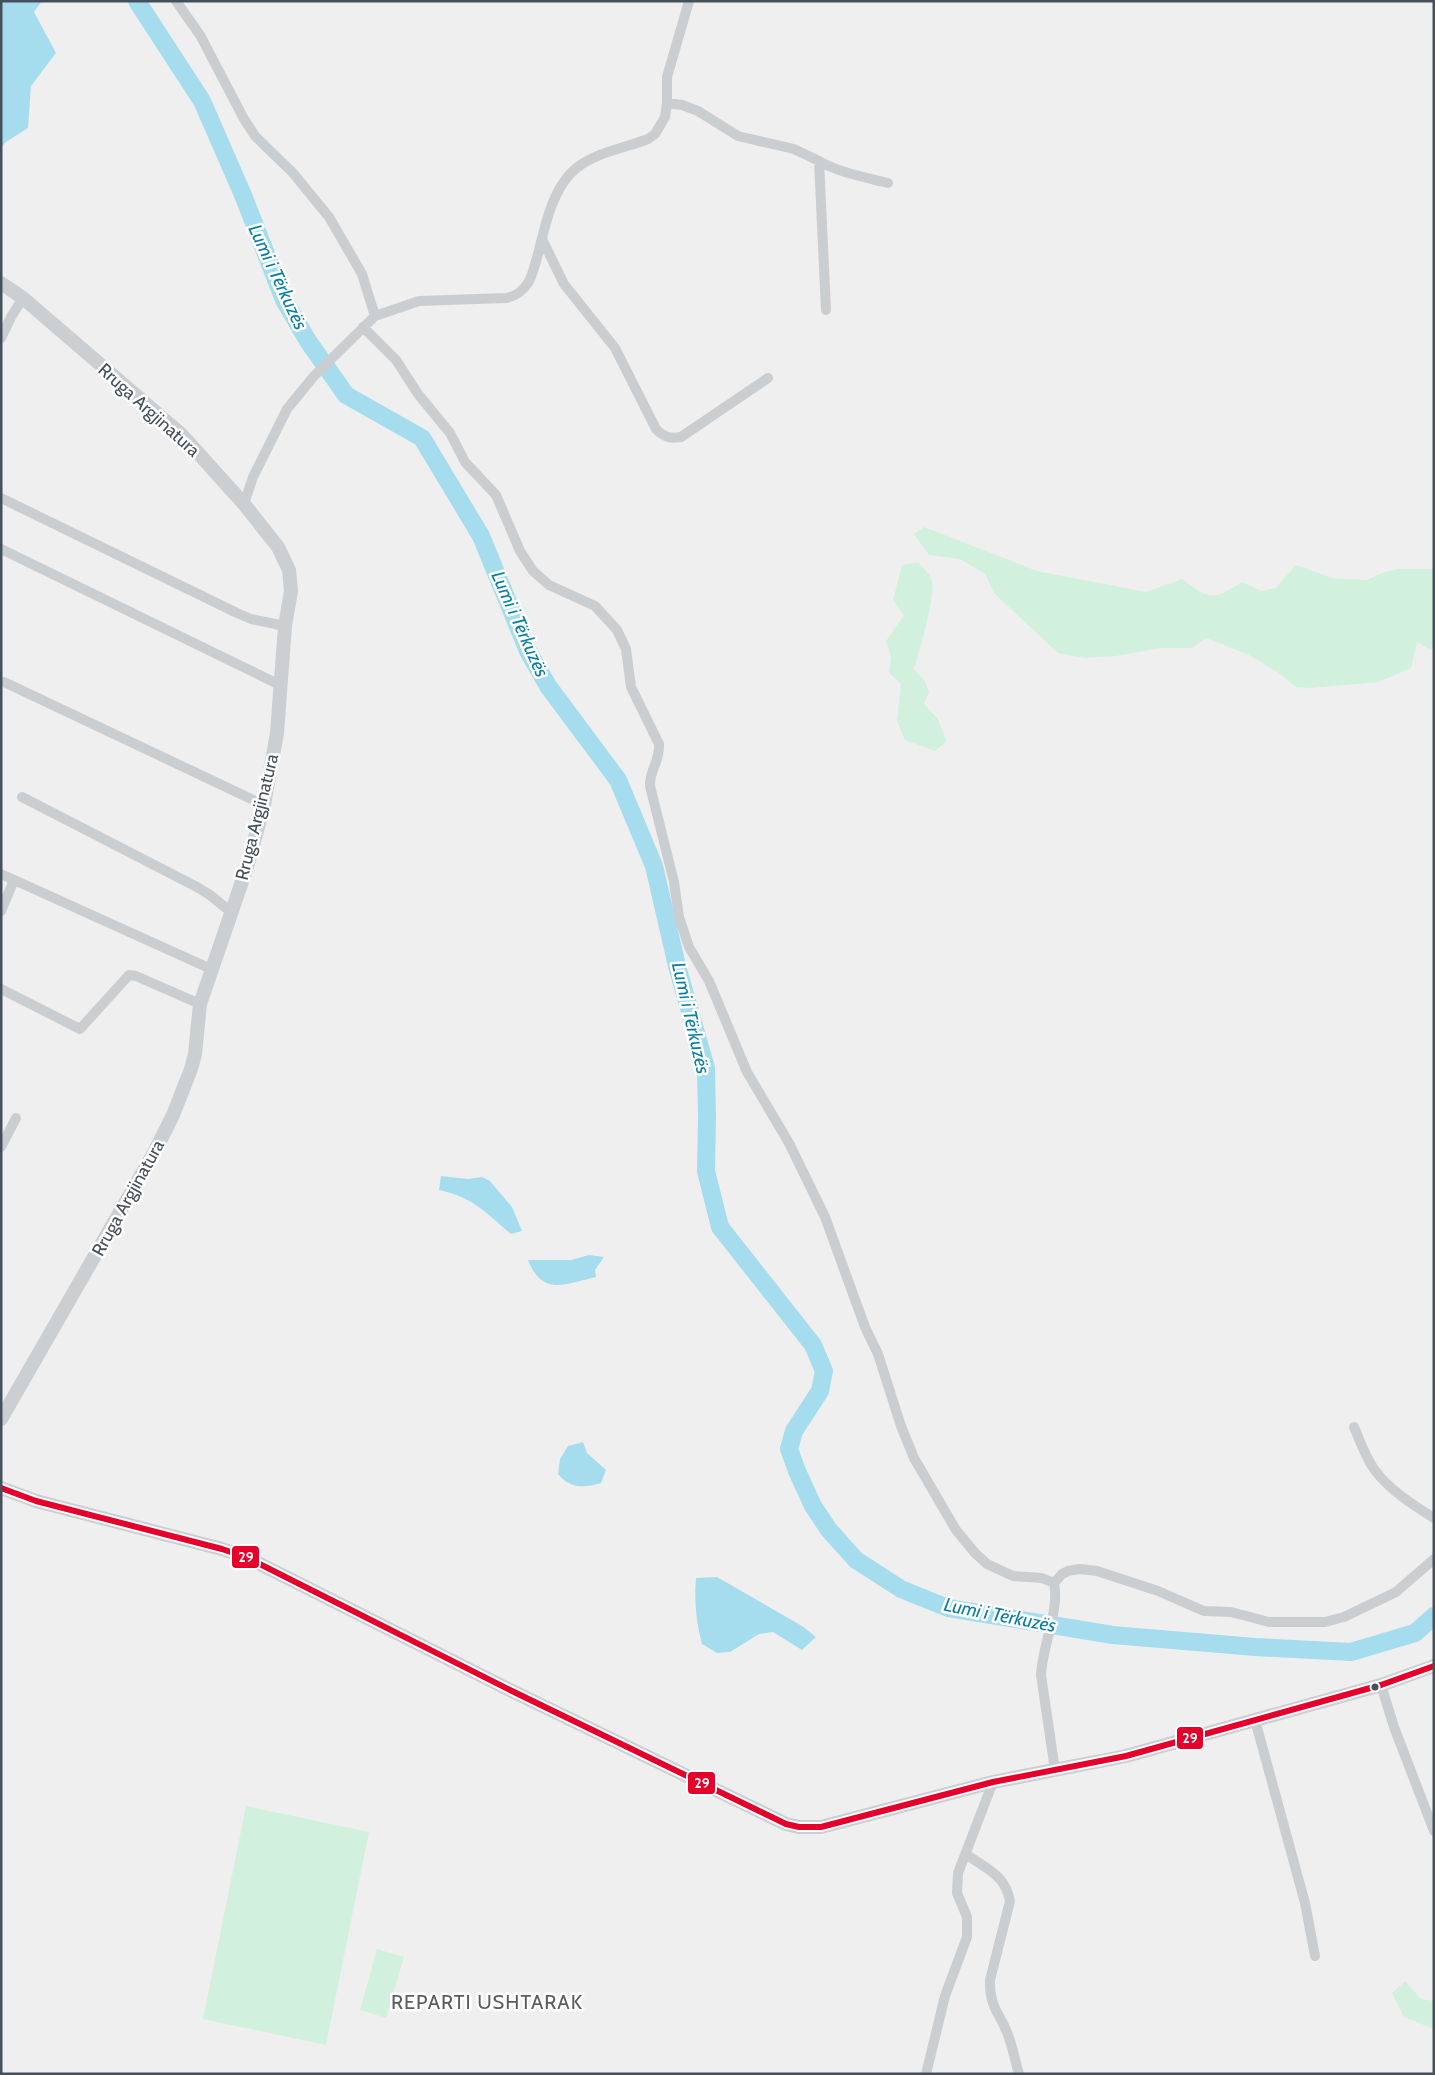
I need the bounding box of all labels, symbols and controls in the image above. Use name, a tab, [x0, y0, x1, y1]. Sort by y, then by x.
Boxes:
water label: Lumi i Tërkuzës	[244, 221, 312, 333]
street label: Rruga Argjinatura	[94, 359, 205, 462]
water label: Lumi i Tërkuzës	[486, 567, 554, 681]
street label: Rruga Argjinatura	[231, 751, 283, 882]
water label: Lumi i Tërkuzës	[667, 960, 715, 1076]
street label: Rruga Argjinatura	[87, 1136, 169, 1260]
line badge: 29	[231, 1545, 260, 1569]
text: 29	[238, 1548, 254, 1566]
water label: Lumi i Tërkuzës	[942, 1593, 1058, 1637]
unlabelled marker	[1370, 1682, 1380, 1692]
line badge: 29	[1176, 1726, 1204, 1750]
text: 29	[1182, 1729, 1198, 1747]
line badge: 29	[687, 1771, 716, 1795]
text: 29	[694, 1774, 710, 1792]
district label: REPARTI USHTARAK	[391, 1990, 583, 2014]

